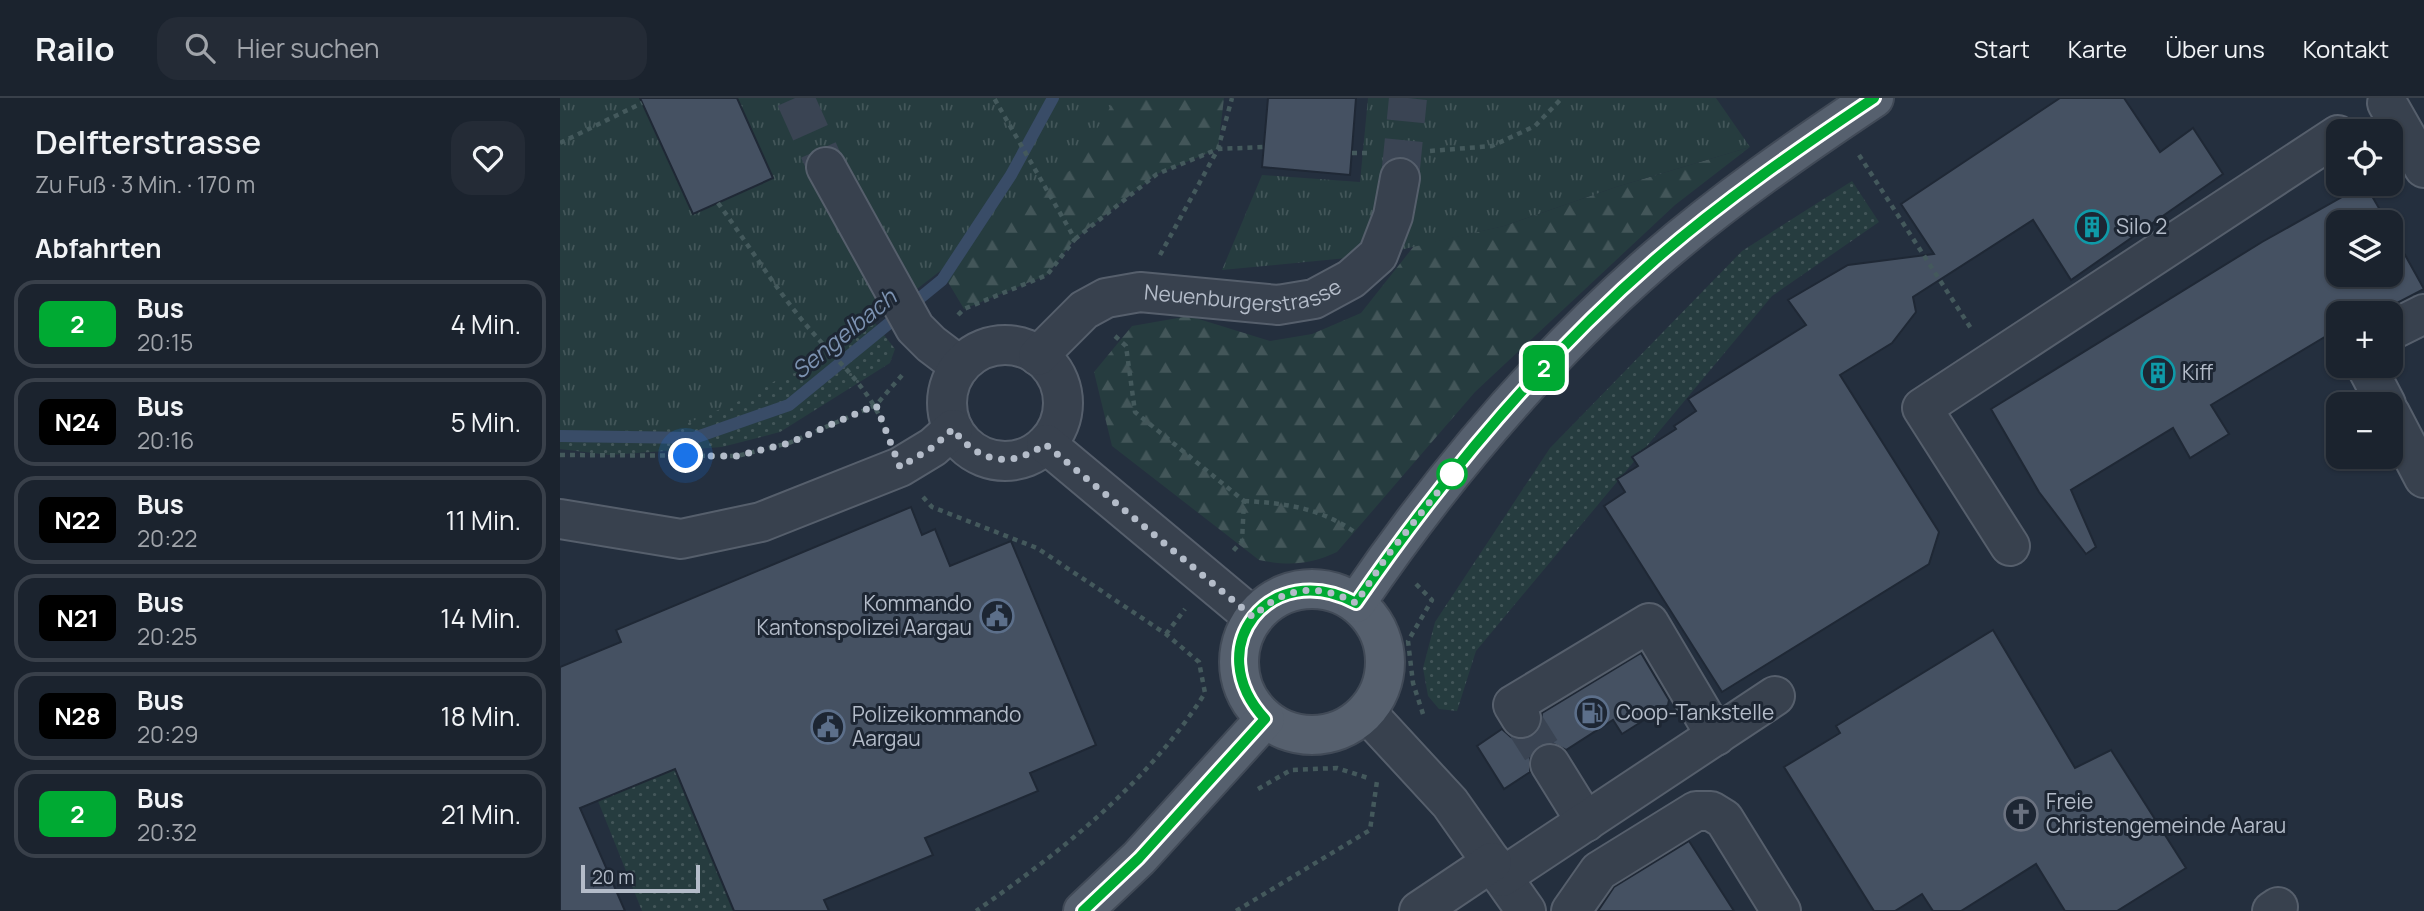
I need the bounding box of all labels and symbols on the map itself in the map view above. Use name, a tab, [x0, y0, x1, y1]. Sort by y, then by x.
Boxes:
building icon: Silo 2	[2073, 208, 2111, 246]
place label: Silo 2	[2116, 212, 2167, 240]
street label: Neuenburgerstrasse	[1143, 272, 1346, 318]
water label: Sengelbach	[784, 280, 903, 385]
line badge: 2	[1521, 345, 1567, 391]
building icon: Kiff	[2139, 354, 2177, 392]
place label: Kiff	[2182, 358, 2213, 386]
your location	[668, 438, 703, 473]
unlabelled marker	[1437, 459, 1467, 489]
place label: Kommando Kantonspolizei Aargau	[756, 589, 972, 641]
public building icon: Kommando Kantonspolizei Aargau	[978, 597, 1016, 635]
fuel station icon: Coop-Tankstelle	[1573, 694, 1611, 732]
place label: Coop-Tankstelle	[1616, 698, 1774, 726]
place label: Polizeikommando Aargau	[852, 700, 1021, 752]
public building icon: Polizeikommando Aargau	[809, 708, 847, 746]
place label: Freie Christengemeinde Aarau	[2046, 787, 2286, 839]
church icon: Freie Christengemeinde Aarau	[2002, 795, 2040, 833]
scale bar	[581, 862, 700, 894]

